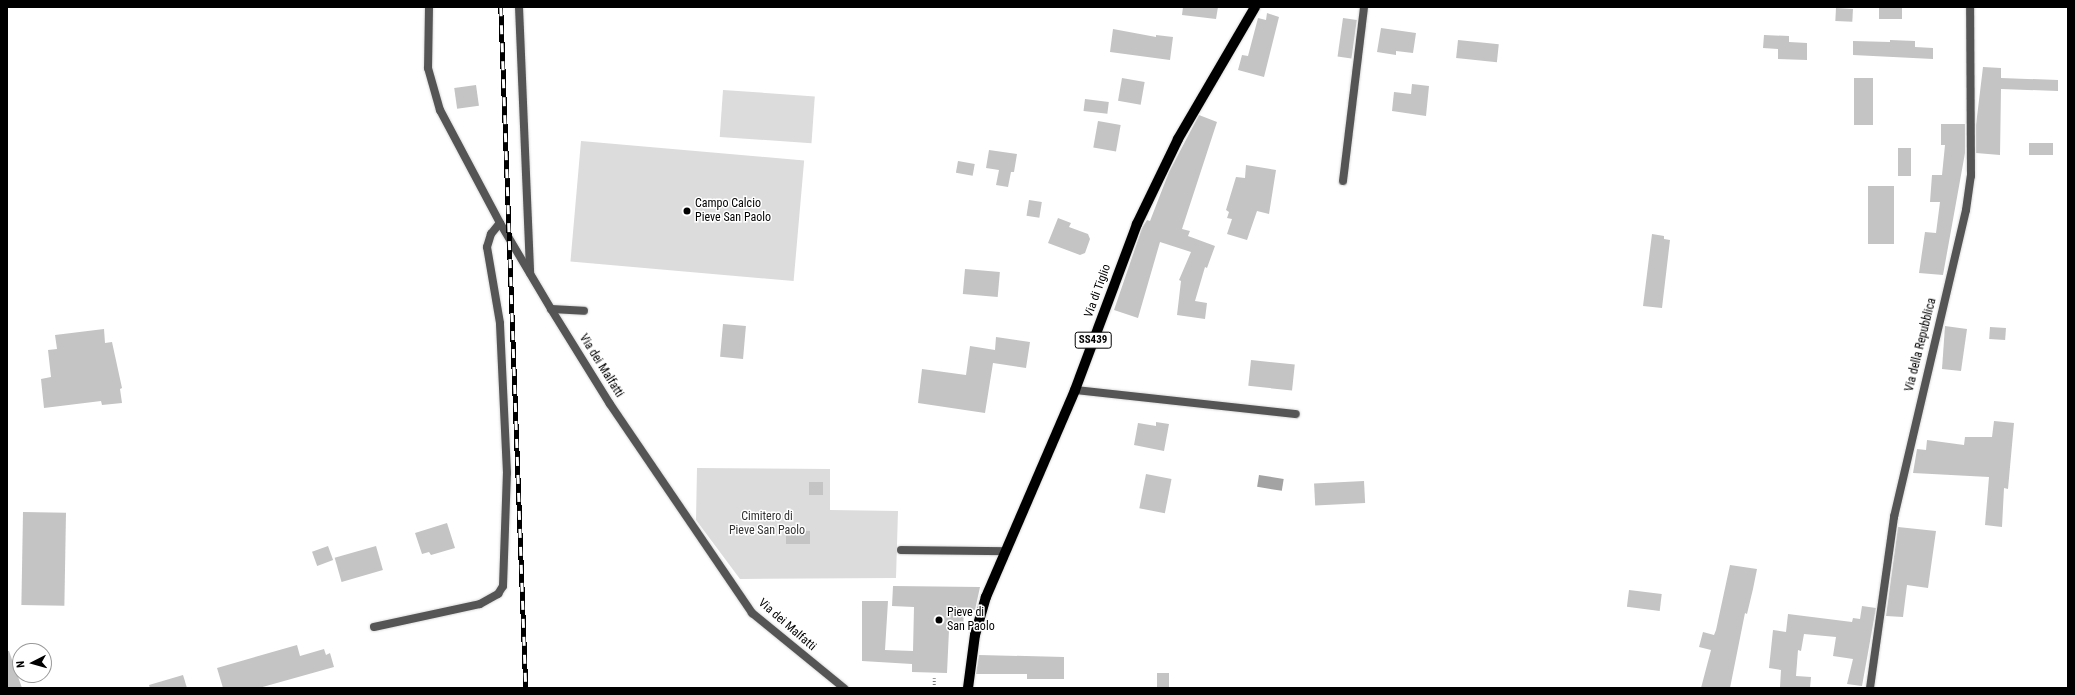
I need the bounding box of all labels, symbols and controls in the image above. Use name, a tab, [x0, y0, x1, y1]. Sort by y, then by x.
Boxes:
place label: Campo Calcio Pieve San Paolo	[695, 197, 771, 225]
marker: Campo Calcio Pieve San Paolo	[682, 206, 692, 216]
street label: Via di Tiglio	[1082, 262, 1114, 320]
street label: Via della Repubblica	[1902, 297, 1940, 393]
road number: SS439	[1074, 331, 1112, 349]
street label: Via dei Malfatti	[576, 332, 626, 400]
park label: Cimitero di Pieve San Paolo	[729, 510, 805, 538]
street label: Via dei Malfatti	[755, 596, 819, 654]
place label: Pieve di San Paolo	[947, 606, 995, 634]
marker: Pieve di San Paolo	[934, 615, 944, 625]
north arrow	[12, 643, 52, 683]
text: N	[14, 660, 27, 668]

